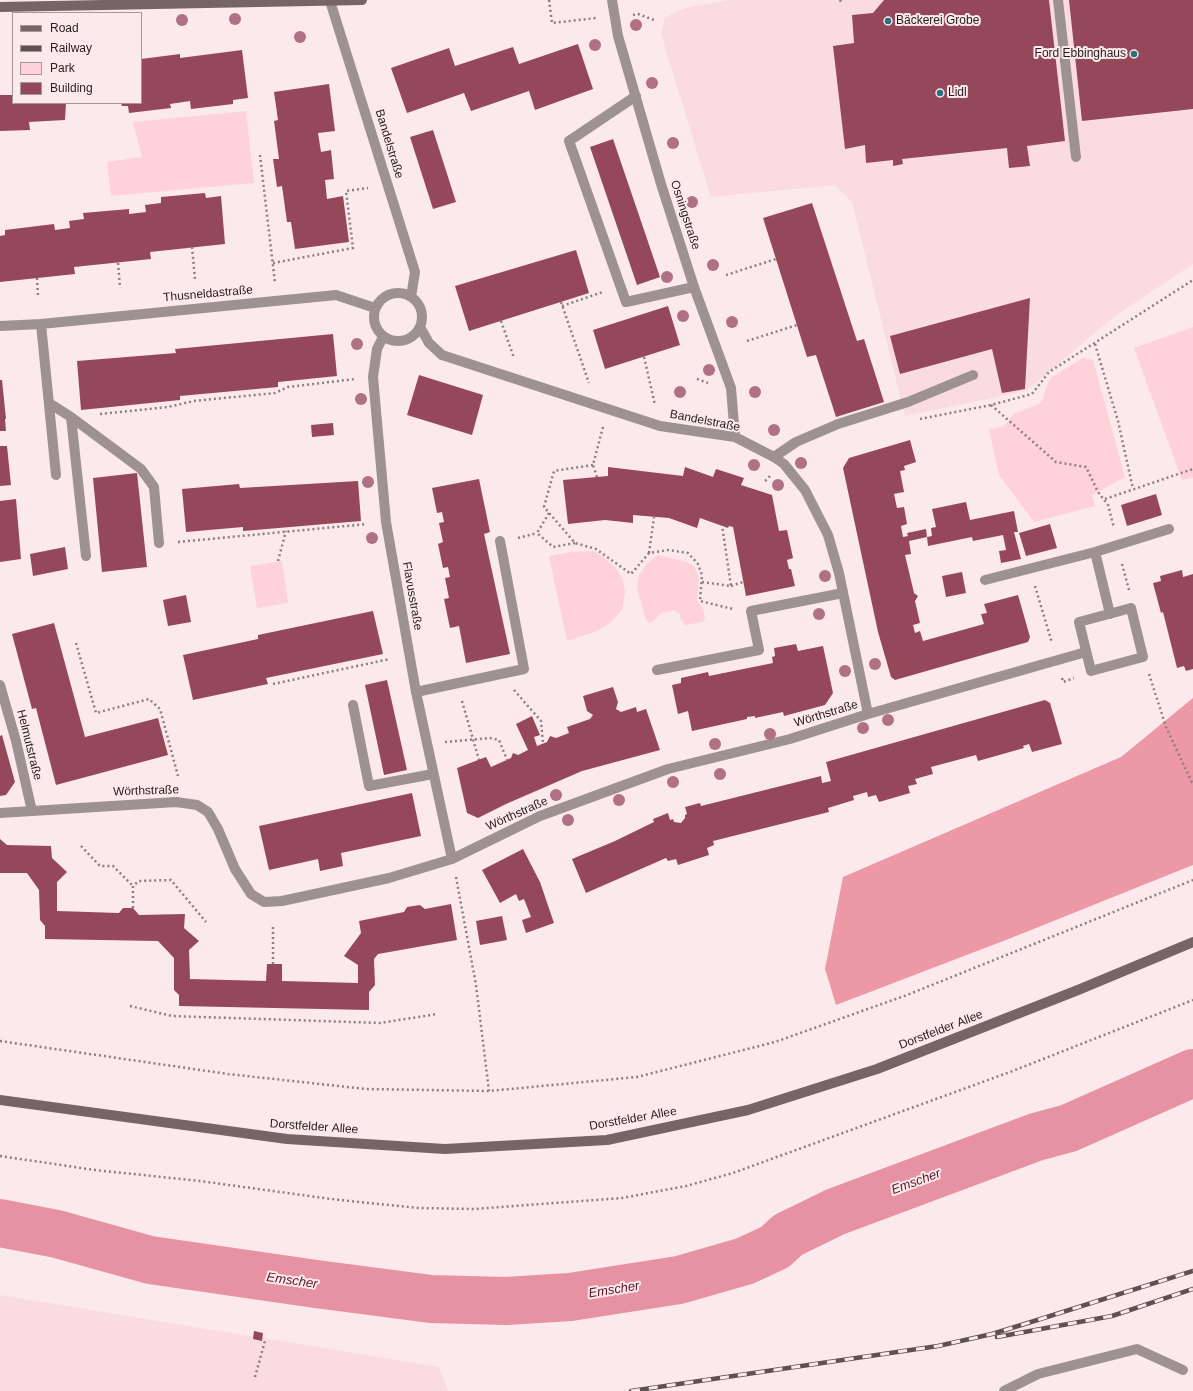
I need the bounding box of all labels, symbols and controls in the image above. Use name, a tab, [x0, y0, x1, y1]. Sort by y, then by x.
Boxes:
legend	[12, 12, 142, 104]
place label: Bäckerei Grobe	[896, 14, 979, 28]
marker: Bäckerei Grobe	[883, 16, 893, 26]
text: Road	[50, 21, 79, 35]
text: Railway	[50, 41, 92, 55]
place label: Ford Ebbinghaus	[1035, 47, 1126, 61]
marker: Ford Ebbinghaus	[1129, 49, 1139, 59]
text: Park	[50, 61, 75, 75]
text: Building	[50, 81, 93, 95]
place label: Lidl	[948, 86, 967, 100]
marker: Lidl	[935, 88, 945, 98]
street label: Bandelstraße	[372, 108, 406, 180]
street label: Osningstraße	[667, 179, 703, 251]
street label: Thusneldastraße	[163, 283, 253, 305]
street label: Bandelstraße	[669, 407, 741, 435]
street label: Flavusstraße	[399, 561, 425, 631]
street label: Wörthstraße	[792, 697, 860, 731]
street label: Helmutstraße	[13, 708, 45, 782]
street label: Wörthstraße	[113, 783, 179, 799]
street label: Wörthstraße	[484, 794, 550, 834]
street label: Dorstfelder Allee	[897, 1007, 985, 1053]
street label: Dorstfelder Allee	[588, 1104, 678, 1134]
street label: Dorstfelder Allee	[269, 1117, 359, 1137]
water label: Emscher	[889, 1166, 943, 1198]
water label: Emscher	[266, 1270, 318, 1292]
water label: Emscher	[587, 1278, 641, 1302]

